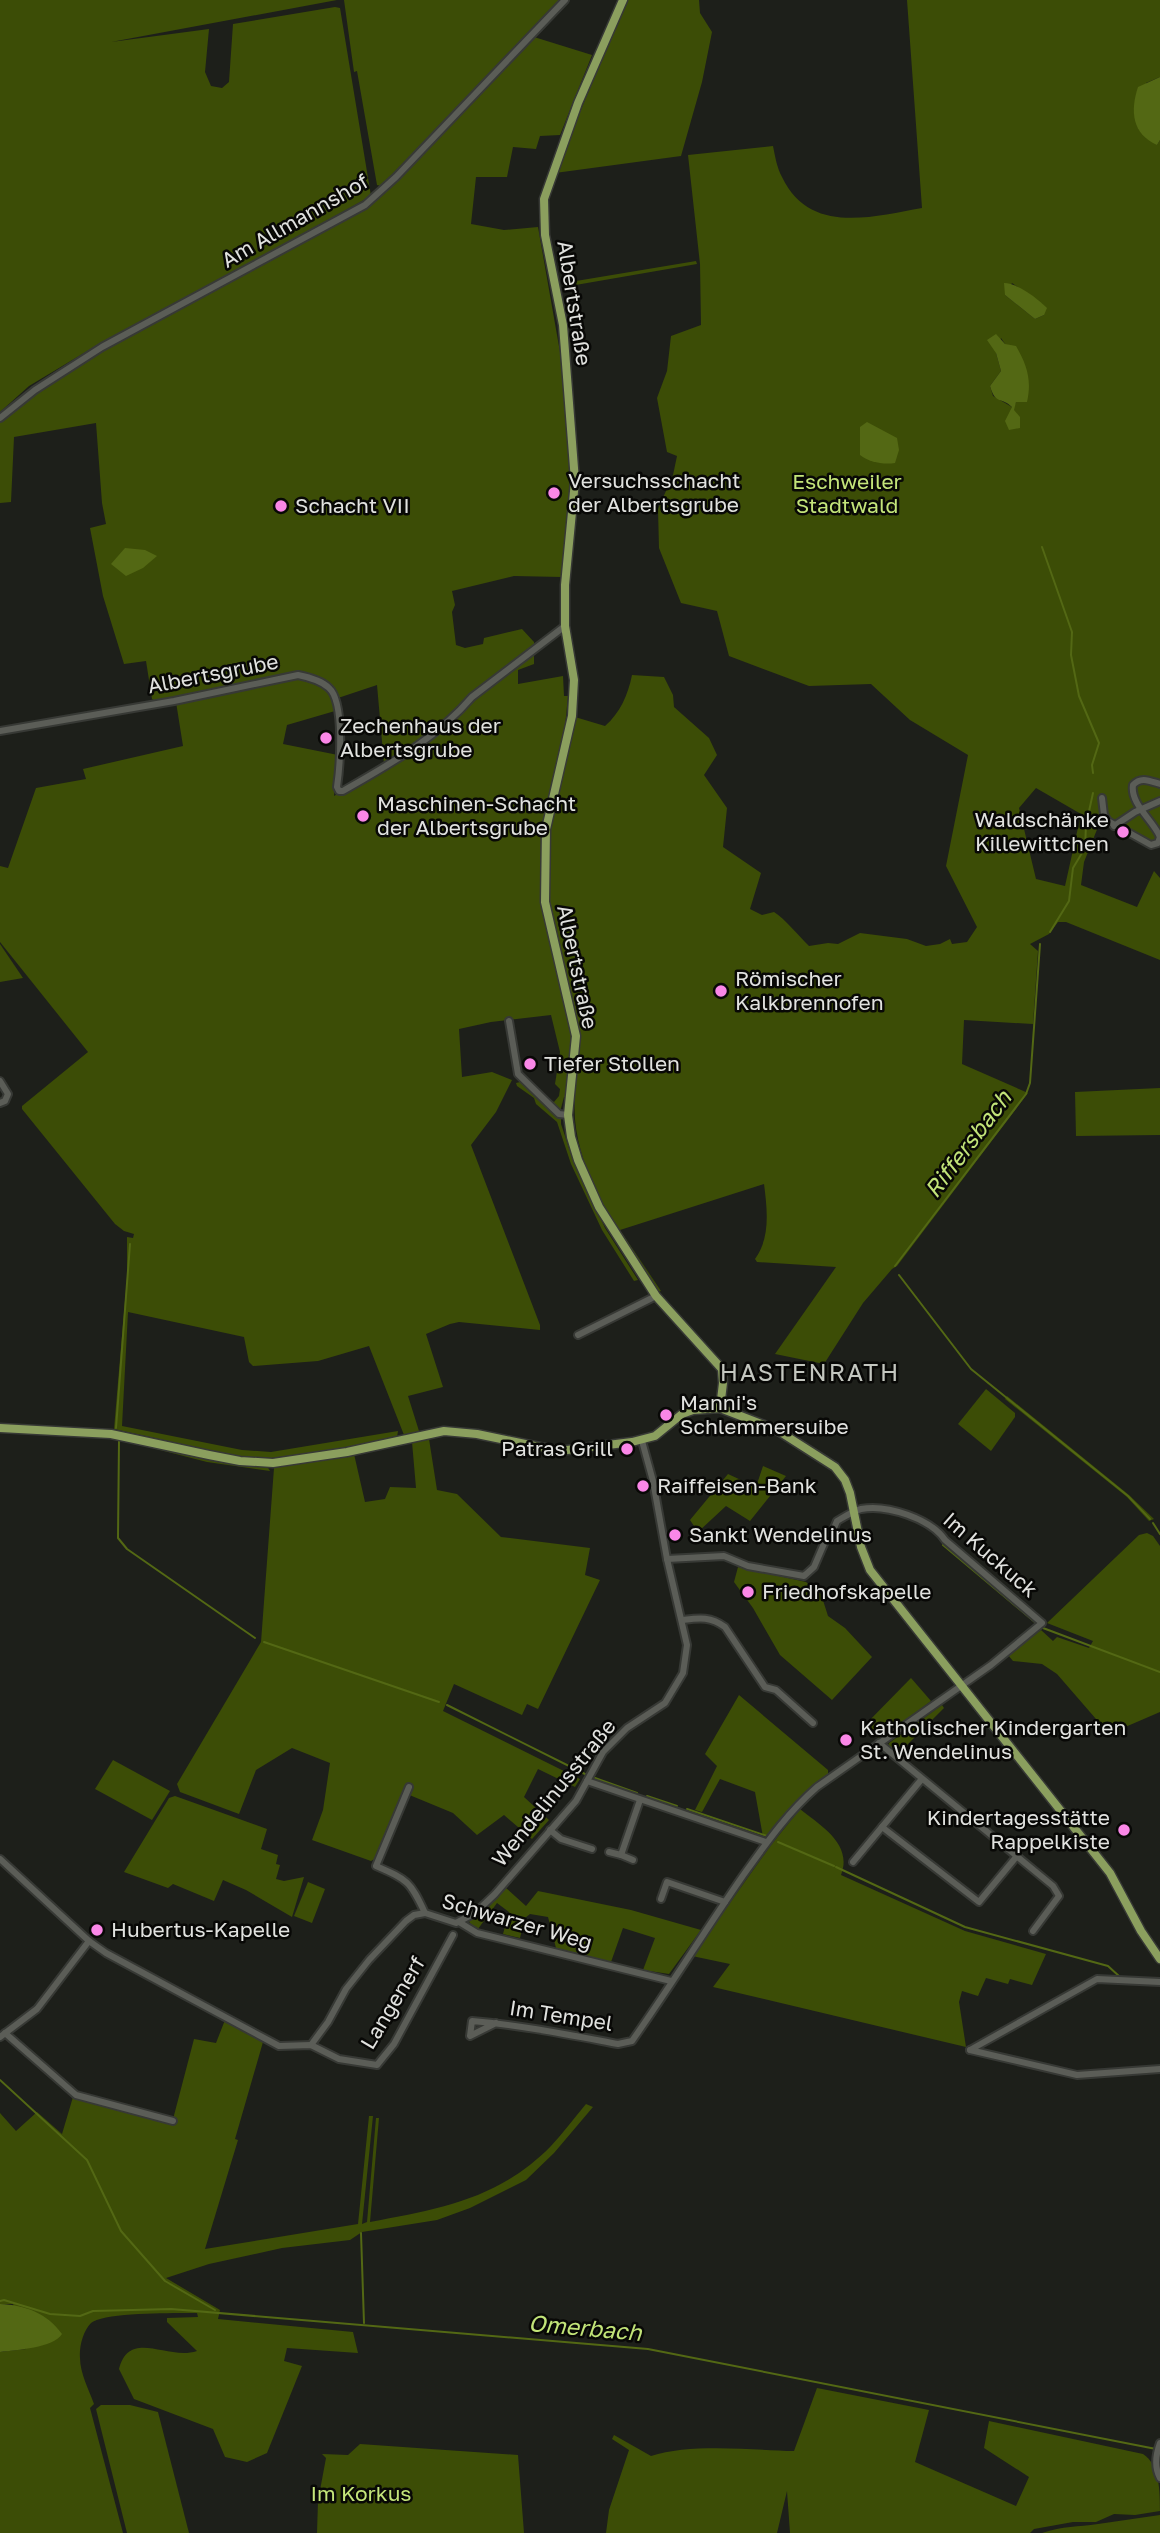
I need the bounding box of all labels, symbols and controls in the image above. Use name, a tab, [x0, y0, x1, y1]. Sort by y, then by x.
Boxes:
street label: Am Allmannshof	[216, 167, 373, 273]
street label: Albertstraße	[552, 238, 598, 367]
place label: Versuchsschacht der Albertsgrube	[568, 467, 740, 517]
park label: Eschweiler Stadtwald	[792, 468, 902, 518]
marker: Versuchsschacht der Albertsgrube	[546, 485, 562, 501]
place label: Schacht VII	[295, 492, 410, 518]
marker: Schacht VII	[273, 498, 289, 514]
street label: Albertsgrube	[145, 648, 280, 698]
place label: Zechenhaus der Albertsgrube	[340, 712, 501, 762]
marker: Zechenhaus der Albertsgrube	[318, 730, 334, 746]
place label: Maschinen-Schacht der Albertsgrube	[377, 790, 576, 840]
place label: Waldschänke Killewittchen	[974, 806, 1109, 856]
marker: Maschinen-Schacht der Albertsgrube	[355, 808, 371, 824]
marker: Waldschänke Killewittchen	[1115, 824, 1131, 840]
street label: Albertstraße	[552, 902, 604, 1031]
place label: Römischer Kalkbrennofen	[735, 965, 884, 1015]
marker: Römischer Kalkbrennofen	[713, 983, 729, 999]
place label: Tiefer Stollen	[544, 1050, 680, 1076]
marker: Tiefer Stollen	[522, 1056, 538, 1072]
water label: Riffersbach	[918, 1084, 1017, 1203]
district label: HASTENRATH	[720, 1357, 900, 1386]
place label: Manni's Schlemmersuibe	[680, 1389, 849, 1439]
marker: Manni's Schlemmersuibe	[658, 1407, 674, 1423]
place label: Patras Grill	[501, 1435, 613, 1461]
marker: Patras Grill	[619, 1441, 635, 1457]
place label: Raiffeisen-Bank	[657, 1472, 817, 1498]
marker: Raiffeisen-Bank	[635, 1478, 651, 1494]
street label: Im Kuckuck	[938, 1506, 1043, 1602]
place label: Sankt Wendelinus	[689, 1521, 872, 1547]
marker: Sankt Wendelinus	[667, 1527, 683, 1543]
place label: Friedhofskapelle	[762, 1578, 932, 1604]
marker: Friedhofskapelle	[740, 1584, 756, 1600]
street label: Wendelinusstraße	[486, 1713, 621, 1871]
place label: Katholischer Kindergarten St. Wendelinus	[860, 1714, 1126, 1764]
marker: Katholischer Kindergarten St. Wendelinus	[838, 1732, 854, 1748]
place label: Kindertagesstätte Rappelkiste	[927, 1804, 1110, 1854]
marker: Kindertagesstätte Rappelkiste	[1116, 1822, 1132, 1838]
street label: Schwarzer Weg	[439, 1887, 595, 1955]
place label: Hubertus-Kapelle	[111, 1916, 290, 1942]
marker: Hubertus-Kapelle	[89, 1922, 105, 1938]
street label: Langenerf	[354, 1951, 430, 2054]
street label: Im Tempel	[508, 1994, 615, 2036]
water label: Omerbach	[527, 2308, 644, 2346]
park label: Im Korkus	[311, 2480, 412, 2506]

